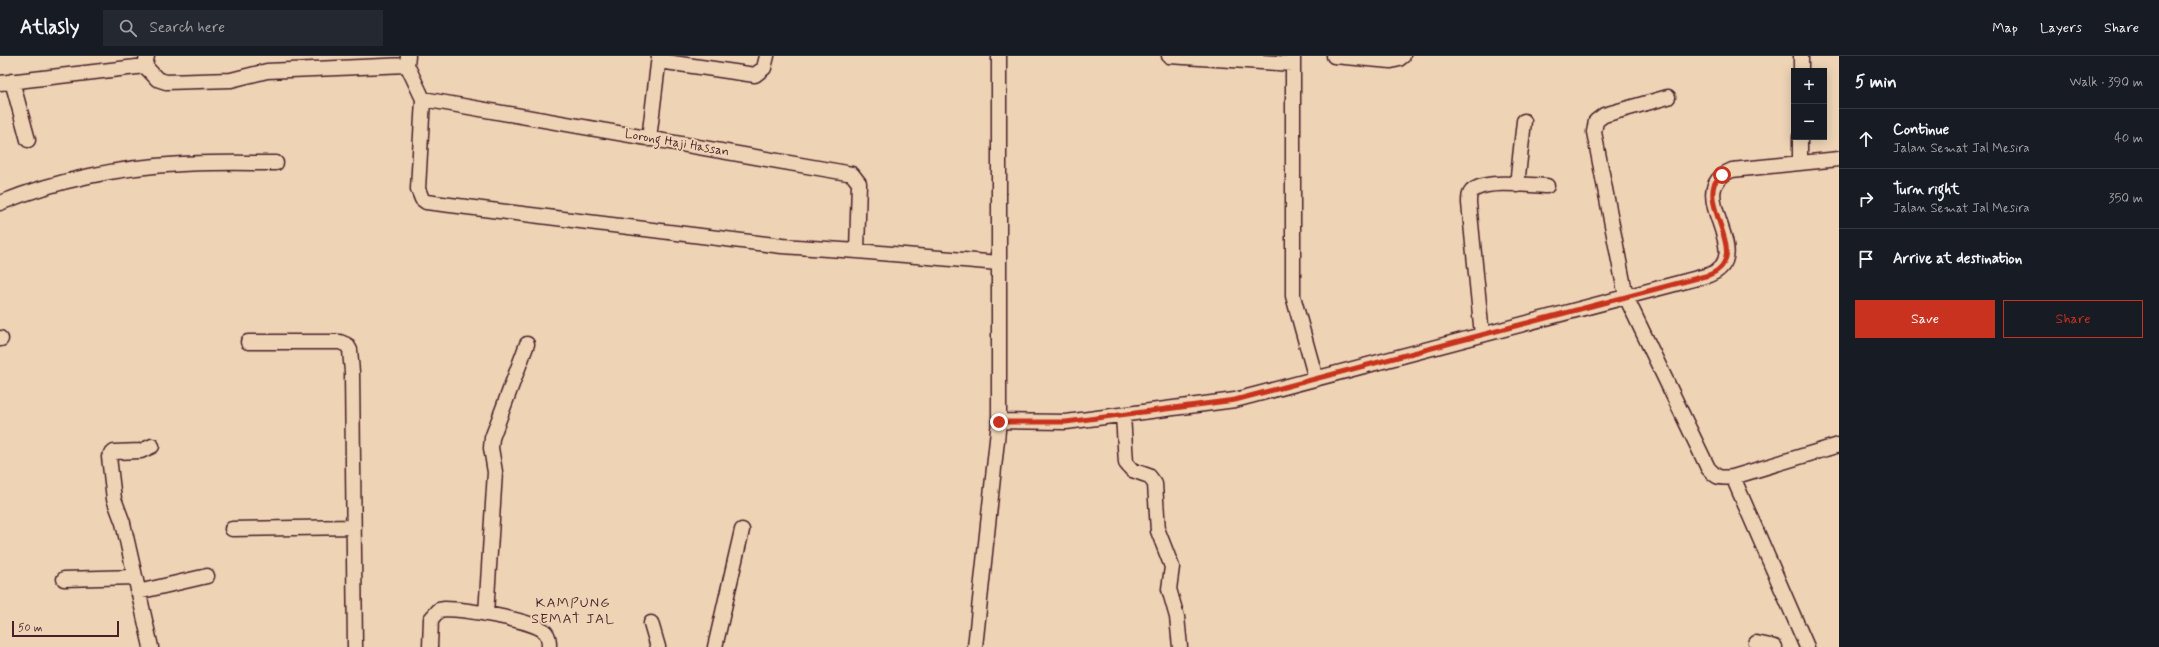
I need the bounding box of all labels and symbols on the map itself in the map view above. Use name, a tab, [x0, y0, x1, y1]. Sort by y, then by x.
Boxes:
street label: Lorong Haji Hassan	[623, 125, 731, 163]
route start	[1713, 166, 1731, 184]
route end	[990, 413, 1008, 431]
district label: KAMPUNG SEMAT JAL	[531, 594, 615, 628]
scale bar	[12, 619, 119, 638]

